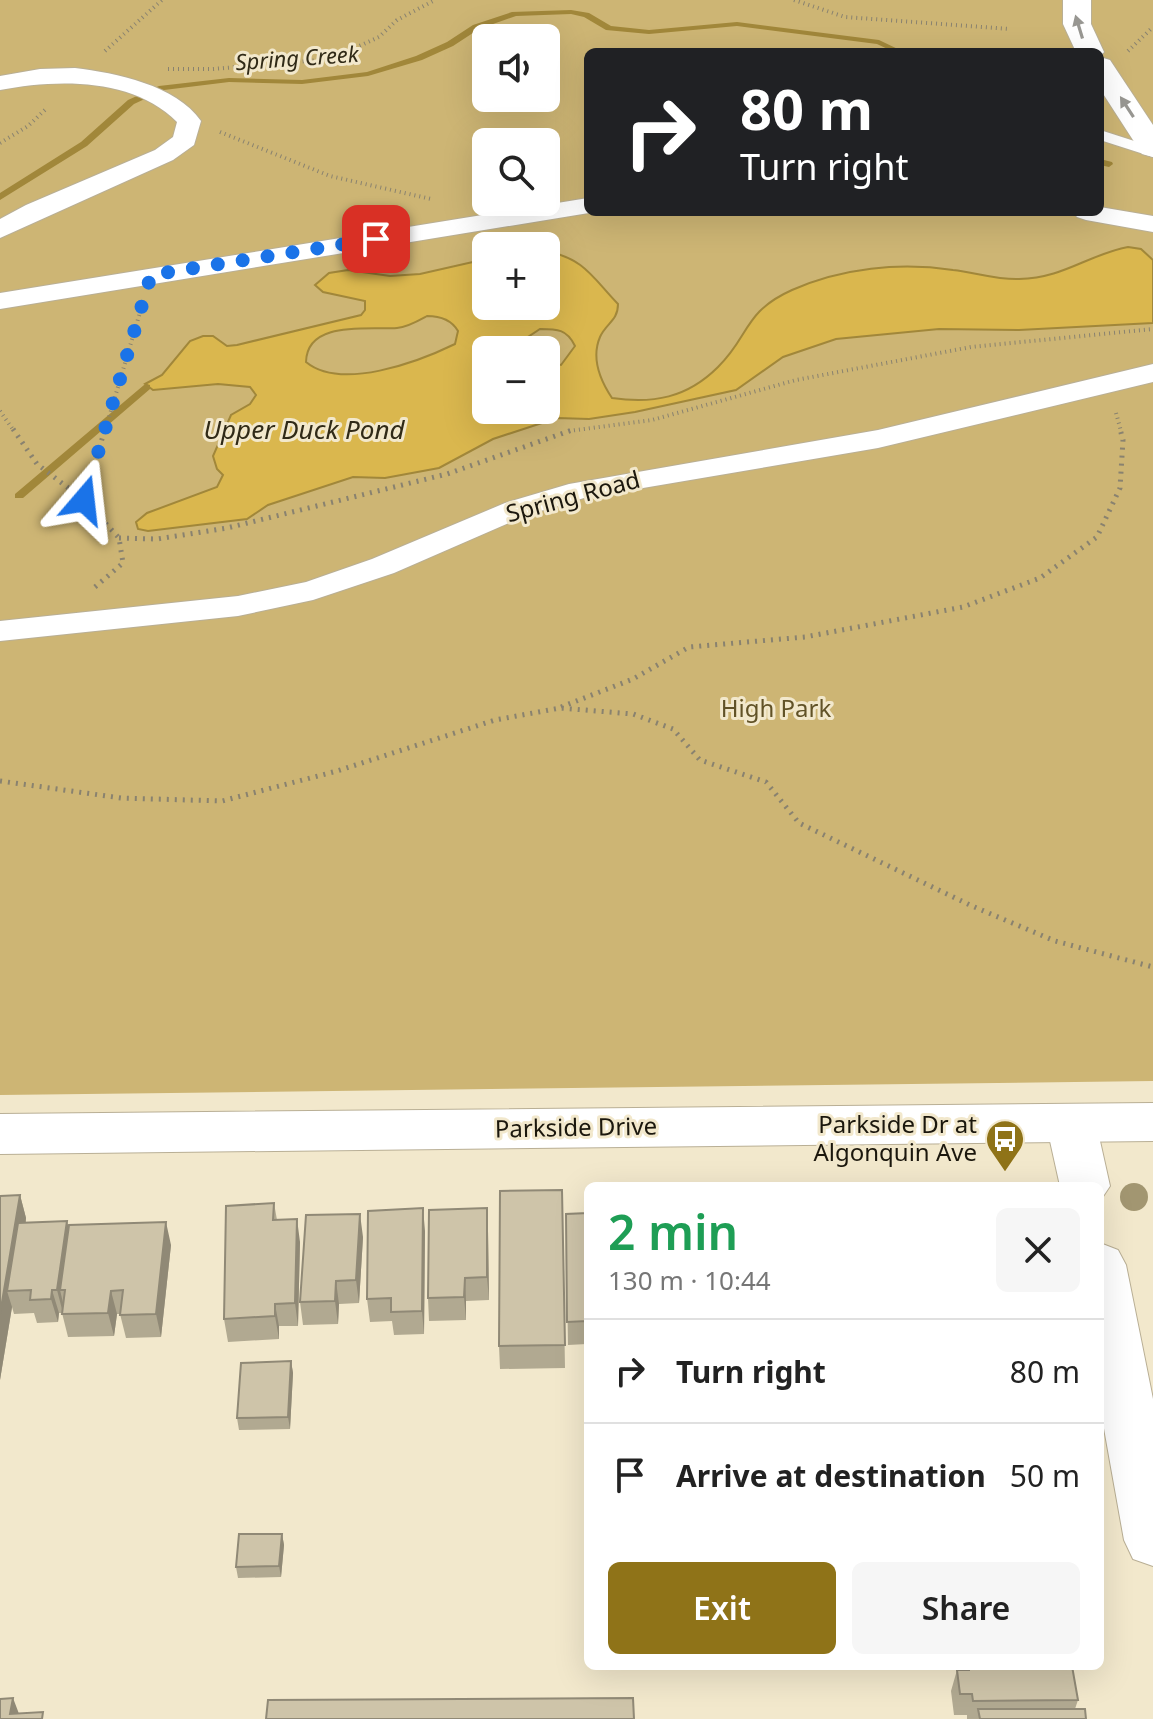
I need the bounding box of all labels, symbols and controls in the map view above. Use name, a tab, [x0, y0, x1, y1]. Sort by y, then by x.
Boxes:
one-way arrow	[1073, 14, 1085, 39]
map controls	[472, 24, 560, 424]
button: sound	[472, 24, 560, 112]
water label: Spring Creek	[234, 38, 361, 76]
text: 80 m	[740, 70, 873, 146]
icon: right	[608, 80, 712, 184]
one-way arrow	[1119, 97, 1134, 118]
button: search	[472, 128, 560, 216]
text: Turn right	[740, 142, 908, 191]
pin	[342, 205, 410, 273]
icon: arrive	[354, 217, 398, 261]
button: +	[472, 232, 560, 320]
button: −	[472, 336, 560, 424]
water label: Upper Duck Pond	[203, 411, 405, 447]
position arrow	[42, 458, 126, 542]
street label: Spring Road	[502, 462, 643, 529]
park label: High Park	[721, 691, 831, 724]
place label: Parkside Dr at Algonquin Ave	[813, 1107, 977, 1168]
street label: Parkside Drive	[495, 1109, 657, 1144]
bus stop icon: Parkside Dr at Algonquin Ave	[984, 1118, 1026, 1173]
text: 2 min	[608, 1199, 738, 1264]
button: close	[996, 1208, 1080, 1292]
text: 130 m · 10:44	[608, 1262, 771, 1298]
icon: right	[608, 1349, 652, 1393]
text: Turn right	[676, 1351, 826, 1392]
text: 80 m	[1010, 1351, 1080, 1392]
icon: arrive	[608, 1453, 652, 1497]
text: Arrive at destination	[676, 1455, 986, 1496]
text: 50 m	[1010, 1455, 1080, 1496]
button: Exit	[608, 1562, 836, 1654]
button: Share	[852, 1562, 1080, 1654]

